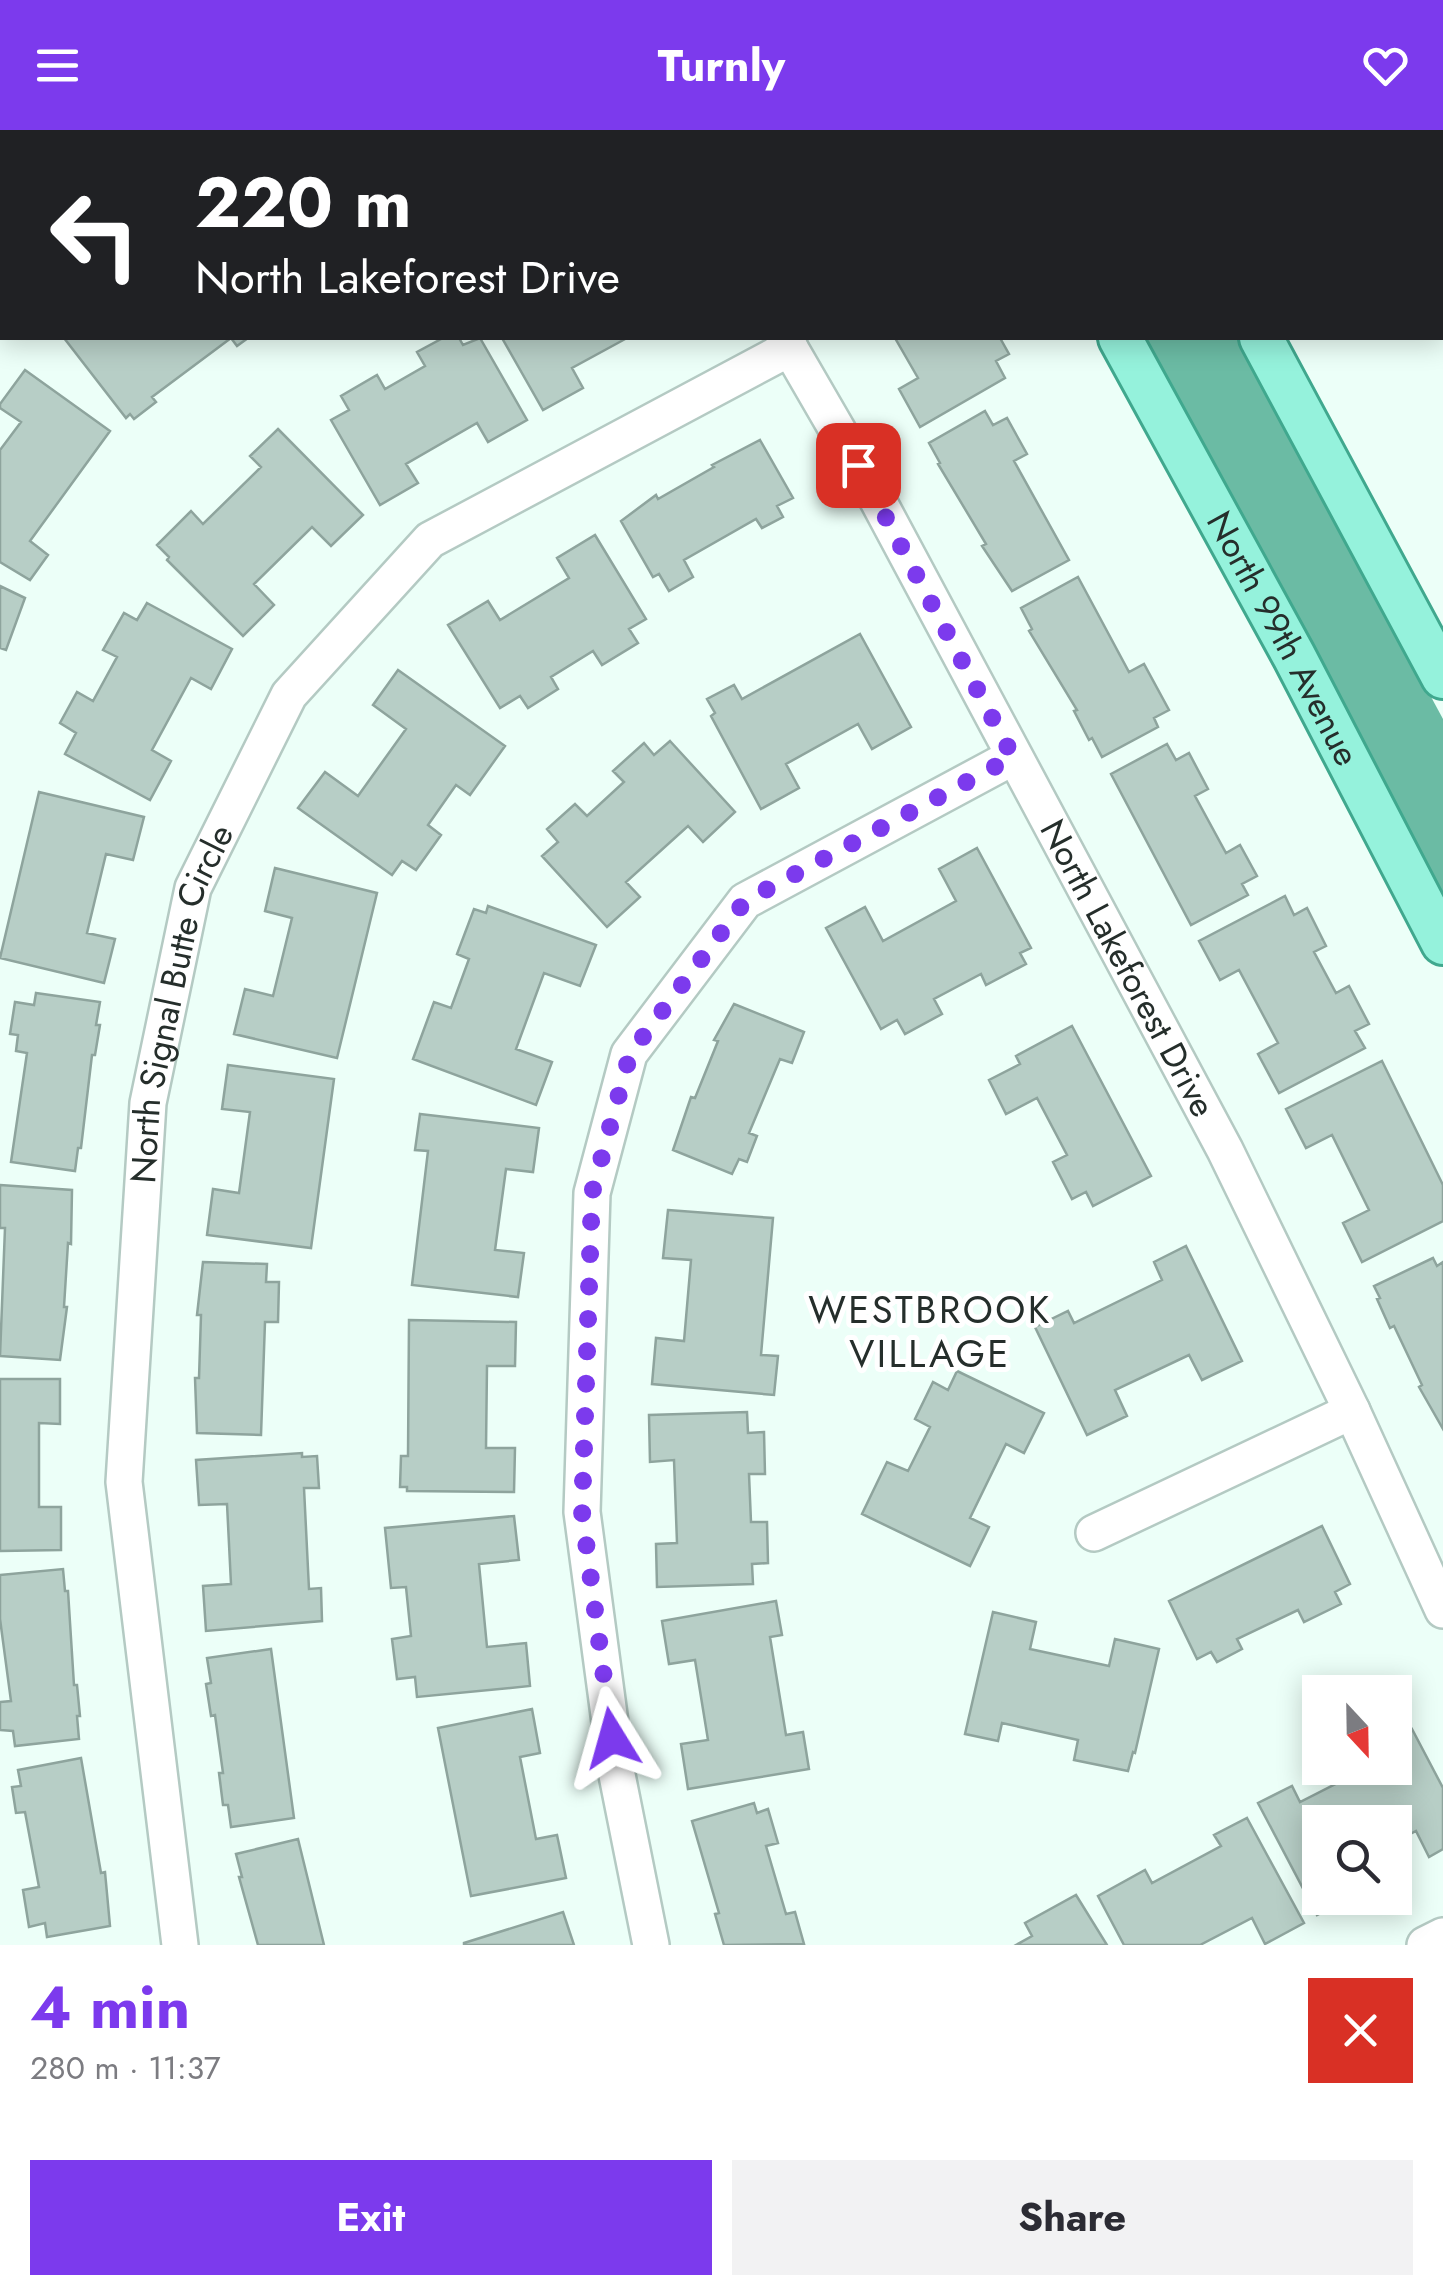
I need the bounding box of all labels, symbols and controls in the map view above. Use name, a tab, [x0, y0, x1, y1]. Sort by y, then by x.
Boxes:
text: Turnly	[658, 33, 785, 98]
icon: menu	[30, 38, 85, 93]
icon: heart	[1358, 38, 1413, 93]
text: 220 m	[195, 152, 412, 253]
icon: left	[30, 170, 160, 300]
text: North Lakeforest Drive	[195, 245, 620, 310]
pin	[816, 423, 901, 508]
icon: arrive	[831, 438, 886, 493]
street label: North 99th Avenue	[1194, 502, 1372, 775]
street label: North Lakeforest Drive	[1028, 811, 1228, 1126]
street label: North Signal Butte Circle	[118, 816, 246, 1185]
district label: WESTBROOK VILLAGE	[808, 1282, 1052, 1381]
north arrow	[1302, 1675, 1412, 1785]
map controls	[1302, 1675, 1412, 1915]
position arrow	[560, 1686, 664, 1790]
button: search	[1302, 1805, 1412, 1915]
text: 4 min	[30, 1964, 190, 2051]
button: close	[1308, 1978, 1413, 2083]
text: 280 m · 11:37	[30, 2045, 220, 2091]
button: Exit	[30, 2160, 712, 2275]
button: Share	[732, 2160, 1413, 2275]

